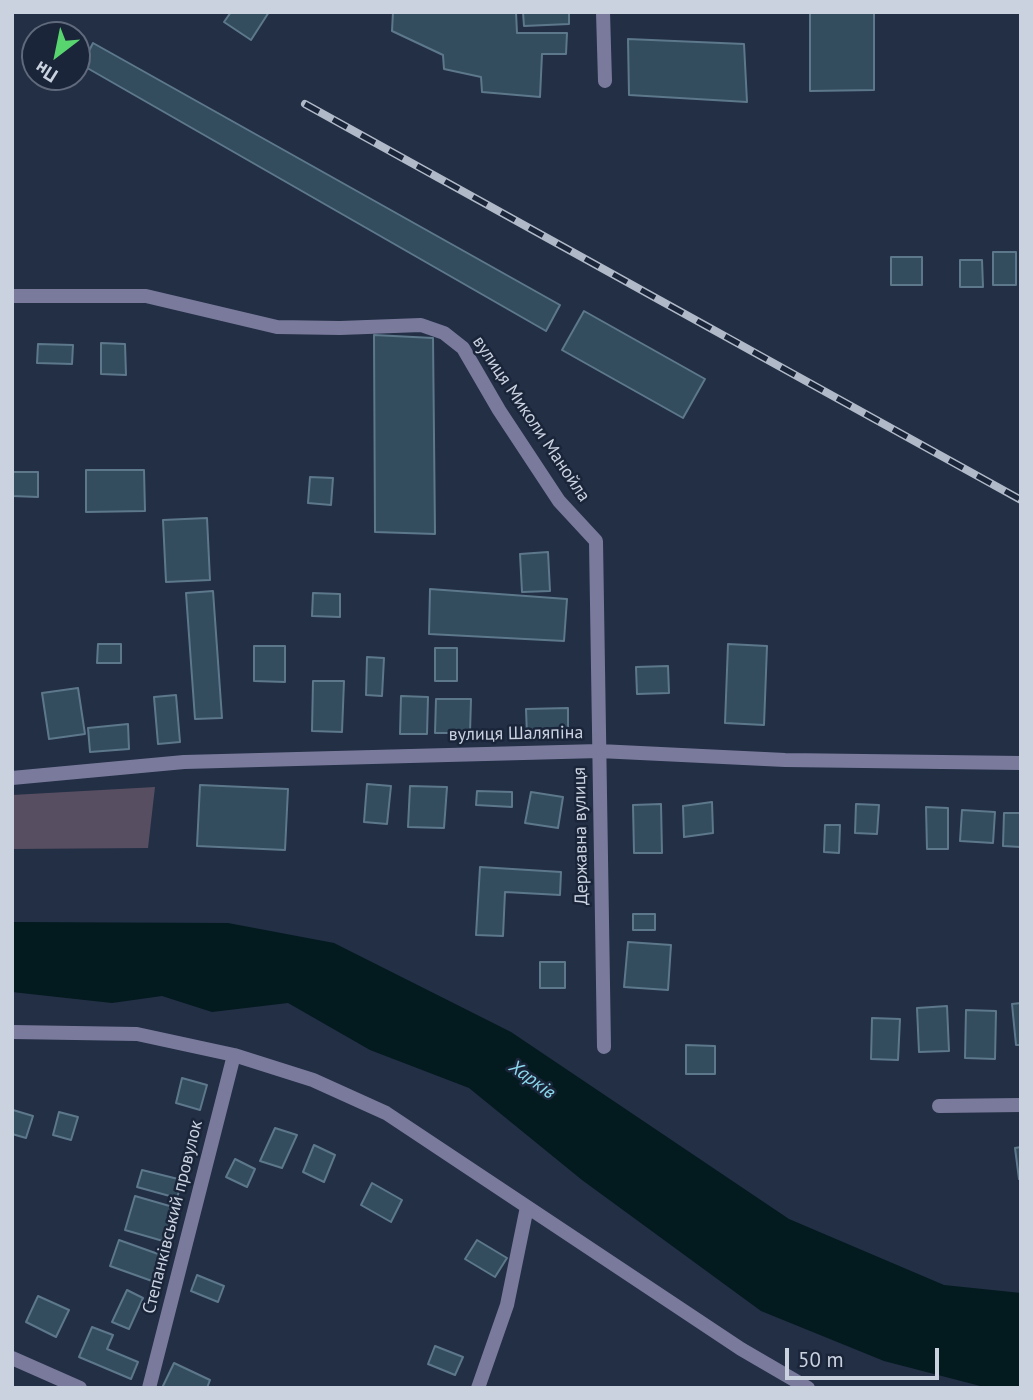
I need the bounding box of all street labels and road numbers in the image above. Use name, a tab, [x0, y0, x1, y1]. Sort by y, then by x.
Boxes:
street label: вулиця Миколи Манойла	[467, 332, 595, 506]
street label: вулиця Шаляпіна	[449, 722, 583, 746]
street label: Державна вулиця	[569, 767, 593, 905]
street label: Степанківський провулок	[138, 1118, 208, 1316]

